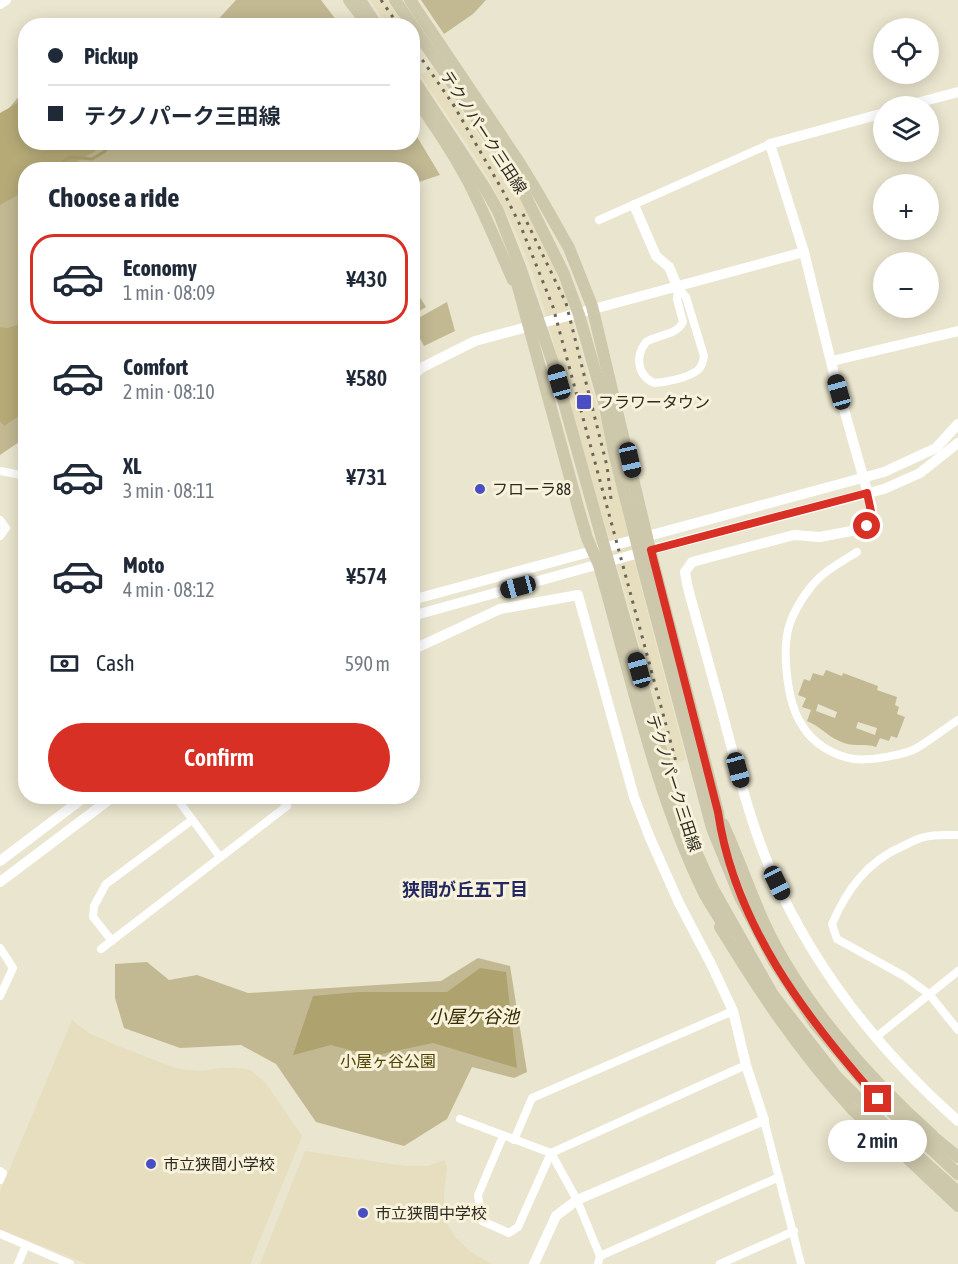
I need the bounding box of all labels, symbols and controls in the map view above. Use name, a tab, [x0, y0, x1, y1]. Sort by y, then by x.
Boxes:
map controls	[873, 18, 939, 318]
button: locate	[873, 18, 939, 84]
text: Pickup	[84, 43, 139, 69]
street label: テクノパーク三田線	[437, 67, 531, 197]
button: layers	[873, 96, 939, 162]
text: テクノパーク三田線	[84, 103, 281, 129]
button: +	[873, 174, 939, 240]
text: Choose a ride	[48, 182, 180, 213]
icon: car	[51, 252, 105, 306]
button: −	[873, 252, 939, 318]
text: Economy	[123, 255, 197, 281]
text: ¥430	[346, 266, 387, 292]
text: 1 min · 08:09	[123, 281, 215, 304]
icon: car	[51, 351, 105, 405]
text: Comfort	[123, 354, 188, 380]
car	[545, 362, 573, 402]
text: ¥580	[346, 365, 387, 391]
car	[825, 372, 853, 412]
text: 2 min · 08:10	[123, 380, 215, 403]
marker: フラワータウン	[575, 393, 593, 411]
place label: フラワータウン	[598, 393, 710, 411]
car	[617, 440, 643, 480]
icon: car	[51, 450, 105, 504]
text: XL	[123, 453, 141, 479]
text: ¥731	[346, 464, 387, 490]
text: 3 min · 08:11	[123, 479, 215, 502]
place label: フローラ88	[492, 480, 571, 498]
marker: フローラ88	[473, 482, 487, 496]
route start	[853, 512, 880, 539]
icon: car	[51, 549, 105, 603]
text: Moto	[123, 552, 165, 578]
text: ¥574	[346, 563, 387, 589]
car	[498, 574, 538, 600]
text: 4 min · 08:12	[123, 578, 215, 601]
icon: cash	[48, 647, 81, 680]
text: Cash	[96, 650, 135, 676]
car	[626, 650, 652, 690]
text: 590 m	[345, 652, 390, 675]
street label: テクノパーク三田線	[643, 712, 705, 854]
button: Confirm	[48, 723, 390, 792]
car	[725, 750, 751, 790]
car	[761, 863, 793, 903]
district label: 狭間が丘五丁目	[402, 879, 528, 900]
water label: 小屋ケ谷池	[429, 1006, 521, 1027]
park label: 小屋ヶ谷公園	[340, 1052, 436, 1070]
route end	[864, 1085, 891, 1112]
callout: 2 min	[828, 1120, 928, 1162]
text: 2 min	[857, 1129, 898, 1152]
place label: 市立狭間小学校	[163, 1155, 275, 1173]
marker: 市立狭間小学校	[144, 1157, 158, 1171]
place label: 市立狭間中学校	[375, 1204, 487, 1222]
marker: 市立狭間中学校	[356, 1206, 370, 1220]

